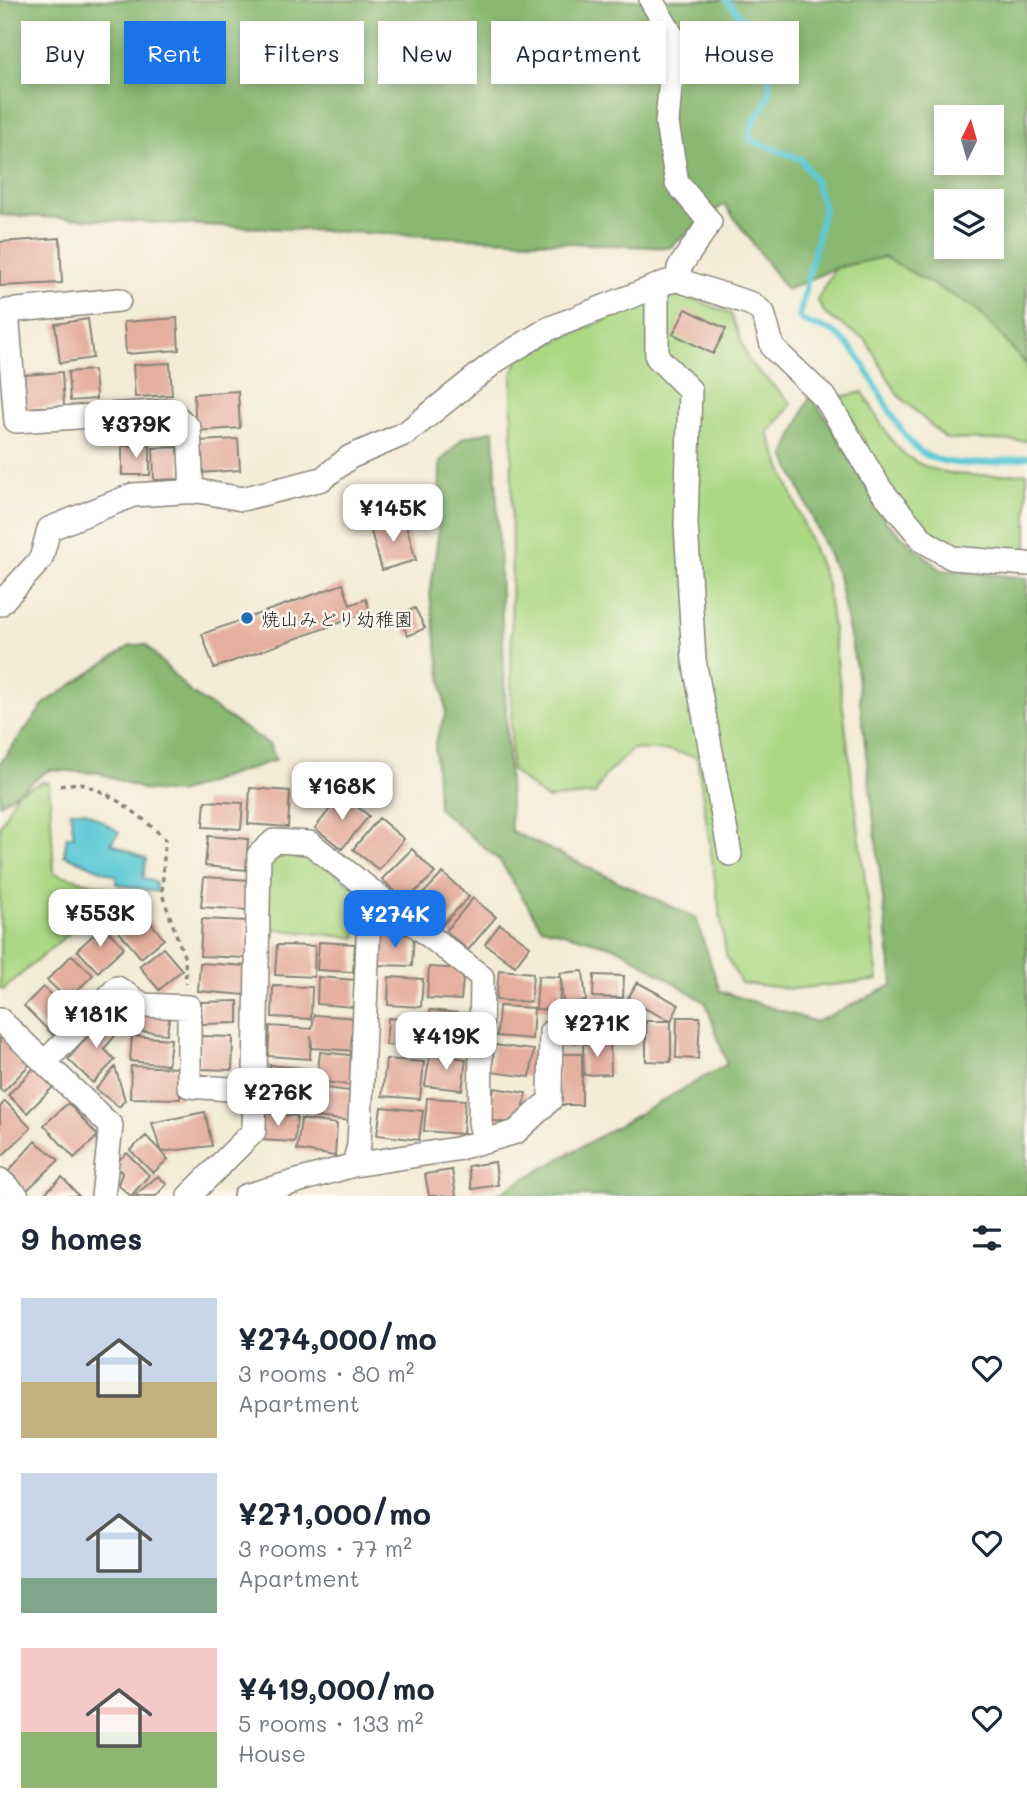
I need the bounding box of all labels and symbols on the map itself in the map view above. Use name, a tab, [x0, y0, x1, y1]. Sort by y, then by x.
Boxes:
north arrow	[934, 105, 1004, 175]
pin: ¥379K	[87, 400, 185, 460]
pin: ¥145K	[344, 484, 442, 544]
place label: 焼山みどり幼稚園	[261, 606, 413, 631]
marker: 焼山みどり幼稚園	[239, 610, 255, 626]
pin: ¥168K	[293, 762, 391, 822]
pin: ¥553K	[51, 890, 149, 949]
pin: ¥274K	[346, 890, 444, 950]
pin: ¥181K	[47, 990, 145, 1050]
pin: ¥271K	[548, 1000, 646, 1059]
pin: ¥419K	[397, 1012, 495, 1072]
pin: ¥276K	[229, 1068, 327, 1128]

